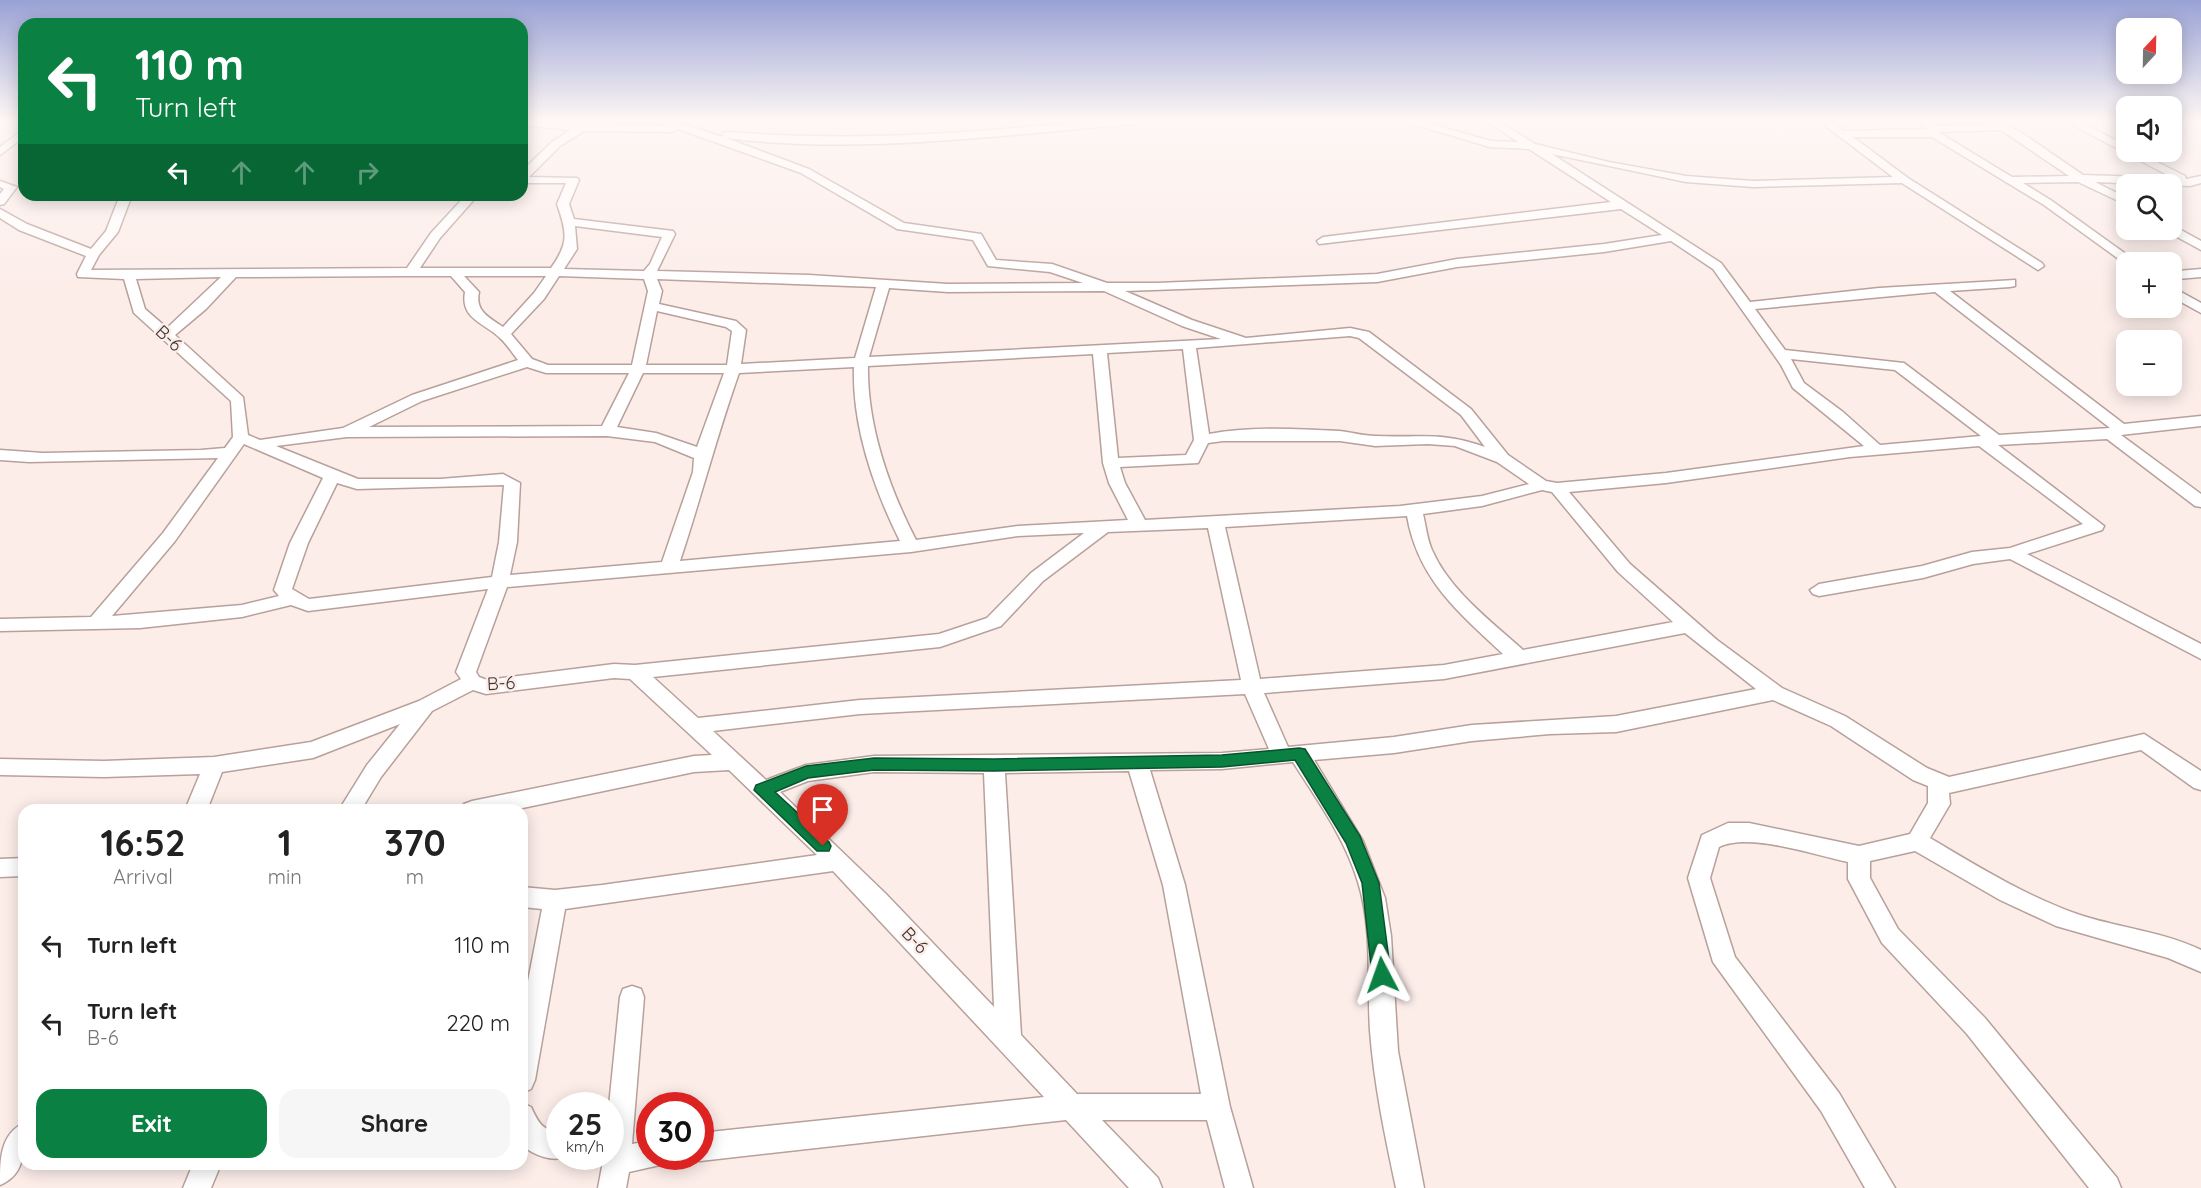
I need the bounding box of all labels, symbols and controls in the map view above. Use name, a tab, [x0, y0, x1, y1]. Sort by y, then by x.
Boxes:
north arrow	[2116, 18, 2182, 84]
map controls	[2116, 18, 2182, 396]
text: 110 m	[135, 38, 244, 91]
icon: left	[36, 42, 114, 120]
text: Turn left	[135, 90, 237, 124]
button: sound	[2116, 96, 2182, 162]
icon: left	[162, 156, 195, 189]
icon: ahead	[225, 156, 258, 189]
icon: ahead	[288, 156, 321, 189]
icon: right	[351, 156, 384, 189]
button: search	[2116, 174, 2182, 240]
button: +	[2116, 252, 2182, 318]
street label: B-6	[151, 320, 187, 356]
button: −	[2116, 330, 2182, 396]
street label: B-6	[486, 671, 516, 695]
pin	[797, 784, 848, 846]
icon: arrive	[806, 793, 839, 826]
text: 16:52	[100, 820, 185, 865]
text: 1	[278, 820, 292, 865]
text: 370	[384, 820, 446, 865]
text: Arrival	[113, 864, 173, 889]
text: min	[268, 864, 302, 889]
text: m	[406, 864, 424, 889]
street label: B-6	[897, 922, 933, 958]
icon: left	[36, 929, 69, 962]
text: Turn left	[87, 931, 177, 959]
text: 110 m	[455, 931, 510, 959]
position arrow	[1350, 943, 1414, 1007]
text: Turn left	[87, 997, 177, 1025]
icon: left	[36, 1007, 69, 1040]
text: 220 m	[446, 1009, 510, 1037]
text: B-6	[87, 1025, 119, 1050]
button: Exit	[36, 1089, 267, 1158]
button: Share	[279, 1089, 510, 1158]
speed limit sign: 30	[636, 1092, 714, 1170]
text: 25	[568, 1105, 602, 1143]
text: km/h	[566, 1137, 604, 1156]

